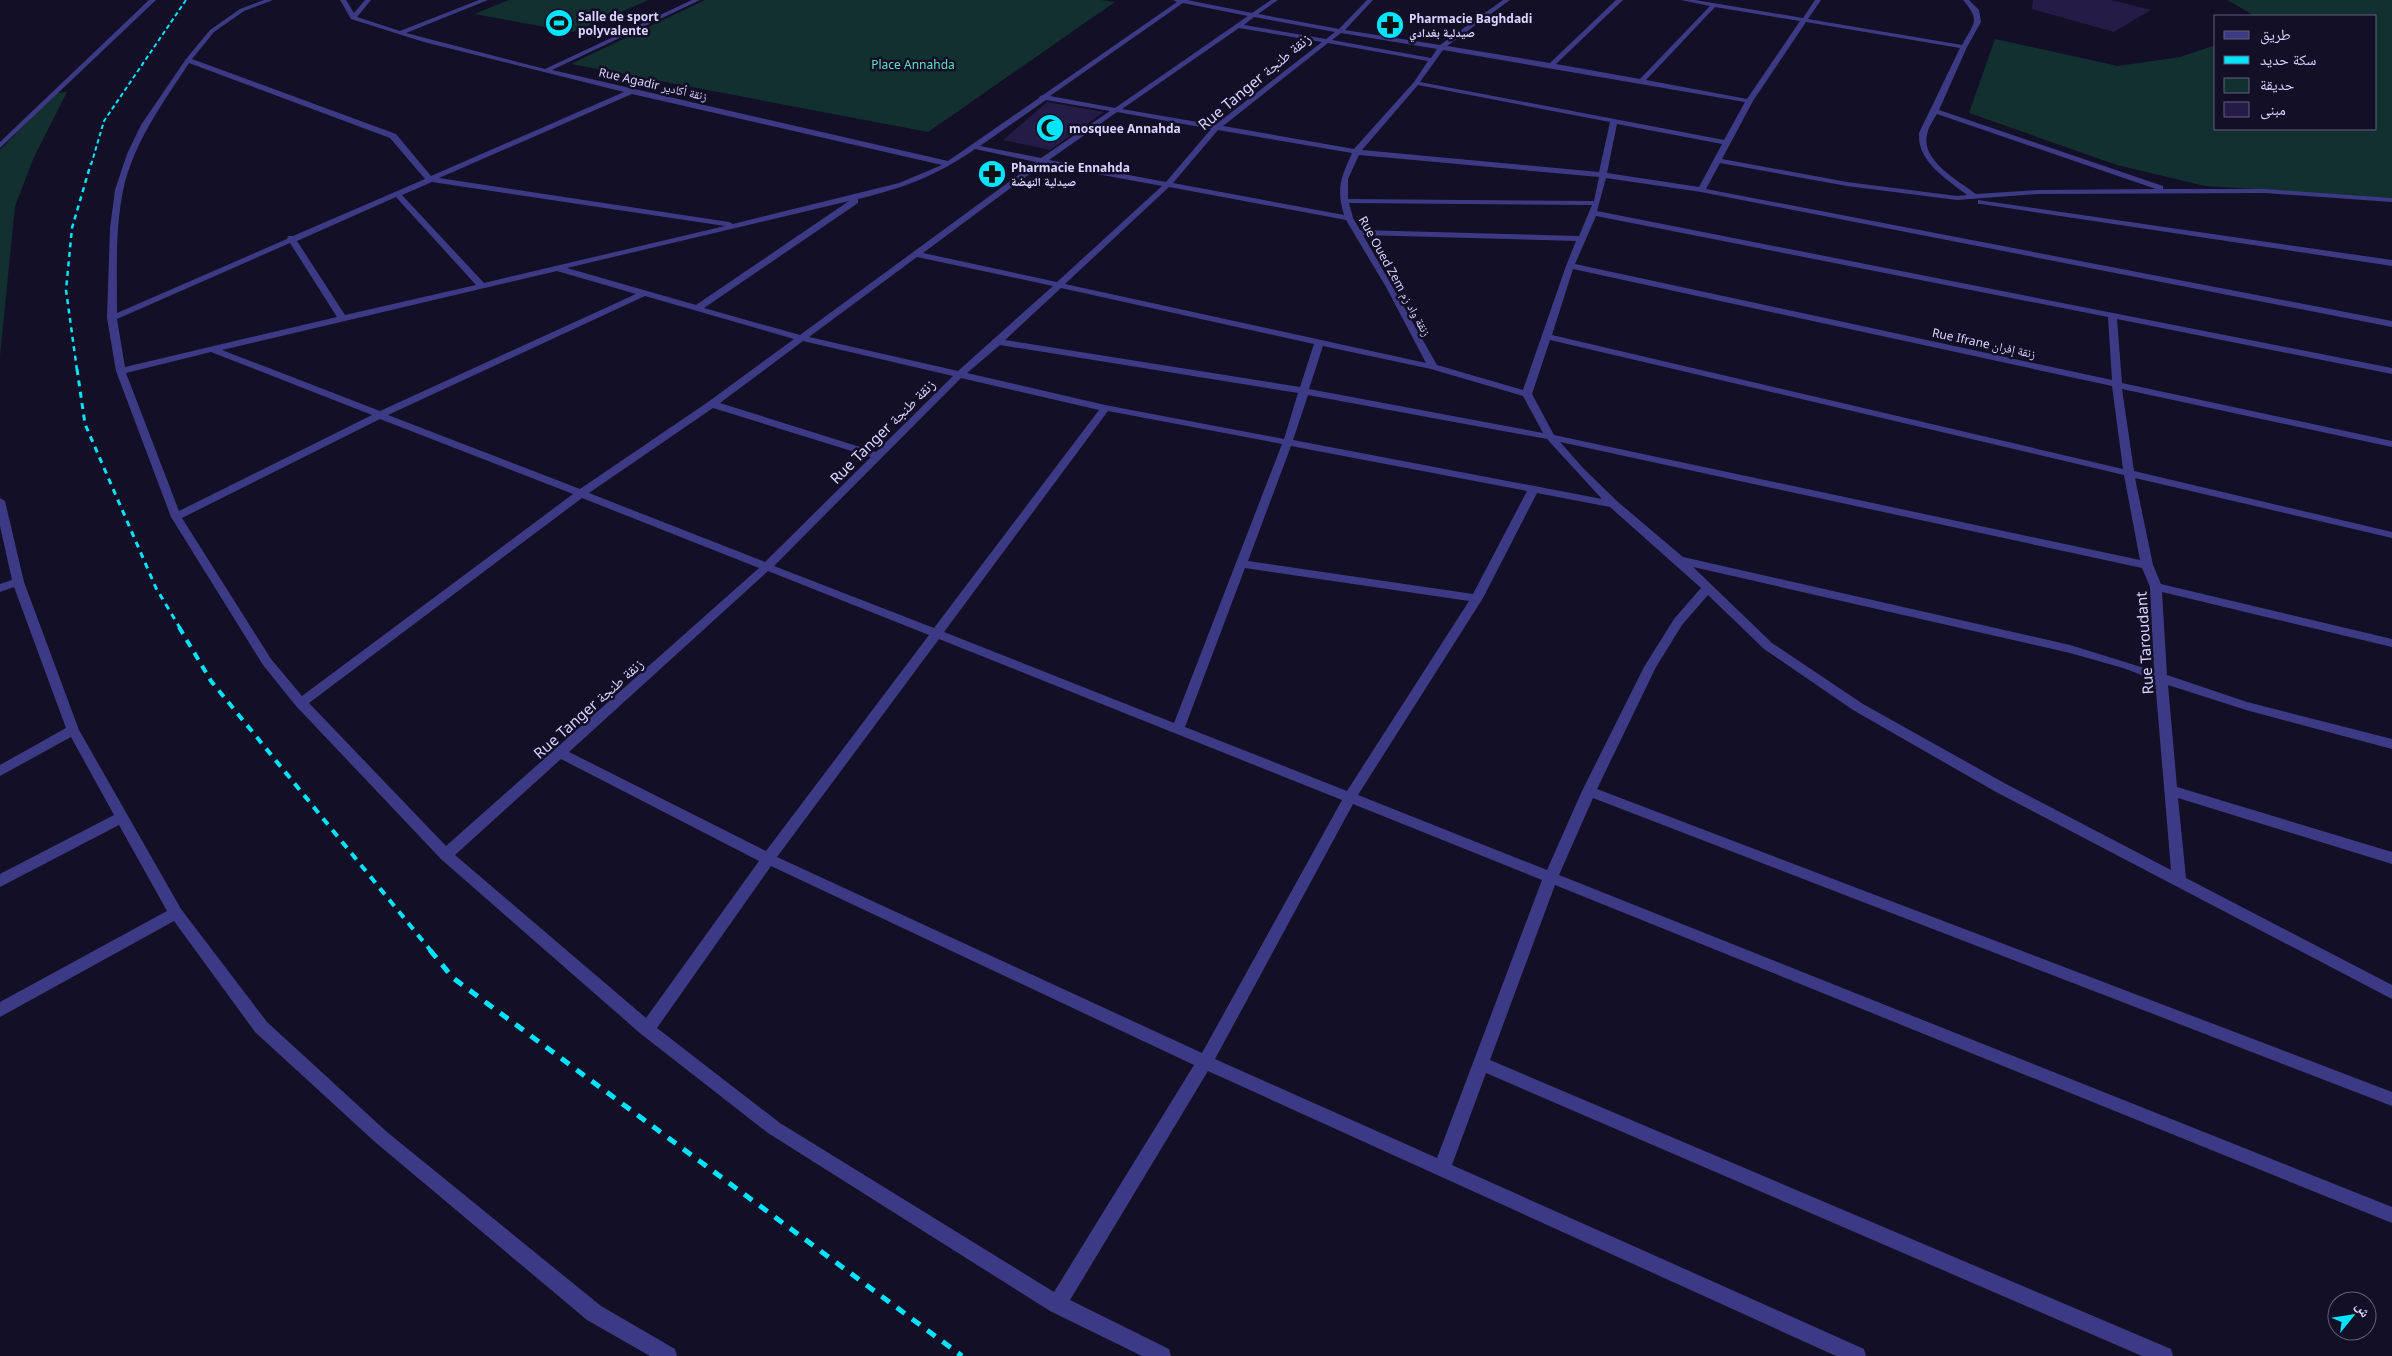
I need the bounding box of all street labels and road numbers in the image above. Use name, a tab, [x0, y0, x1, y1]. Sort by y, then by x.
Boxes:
street label: Rue Tanger زنقة طنجة	[1194, 28, 1315, 134]
street label: Rue Agadir زنقة أكادير	[597, 63, 709, 105]
street label: Rue Oued Zem زنقة واد زم	[1355, 213, 1435, 339]
street label: Rue Ifrane زنقة إفران	[1931, 324, 2038, 362]
street label: Rue Tanger زنقة طنجة	[825, 374, 939, 488]
street label: Rue Taroudant	[2130, 590, 2158, 695]
street label: Rue Tanger زنقة طنجة	[529, 653, 647, 763]

